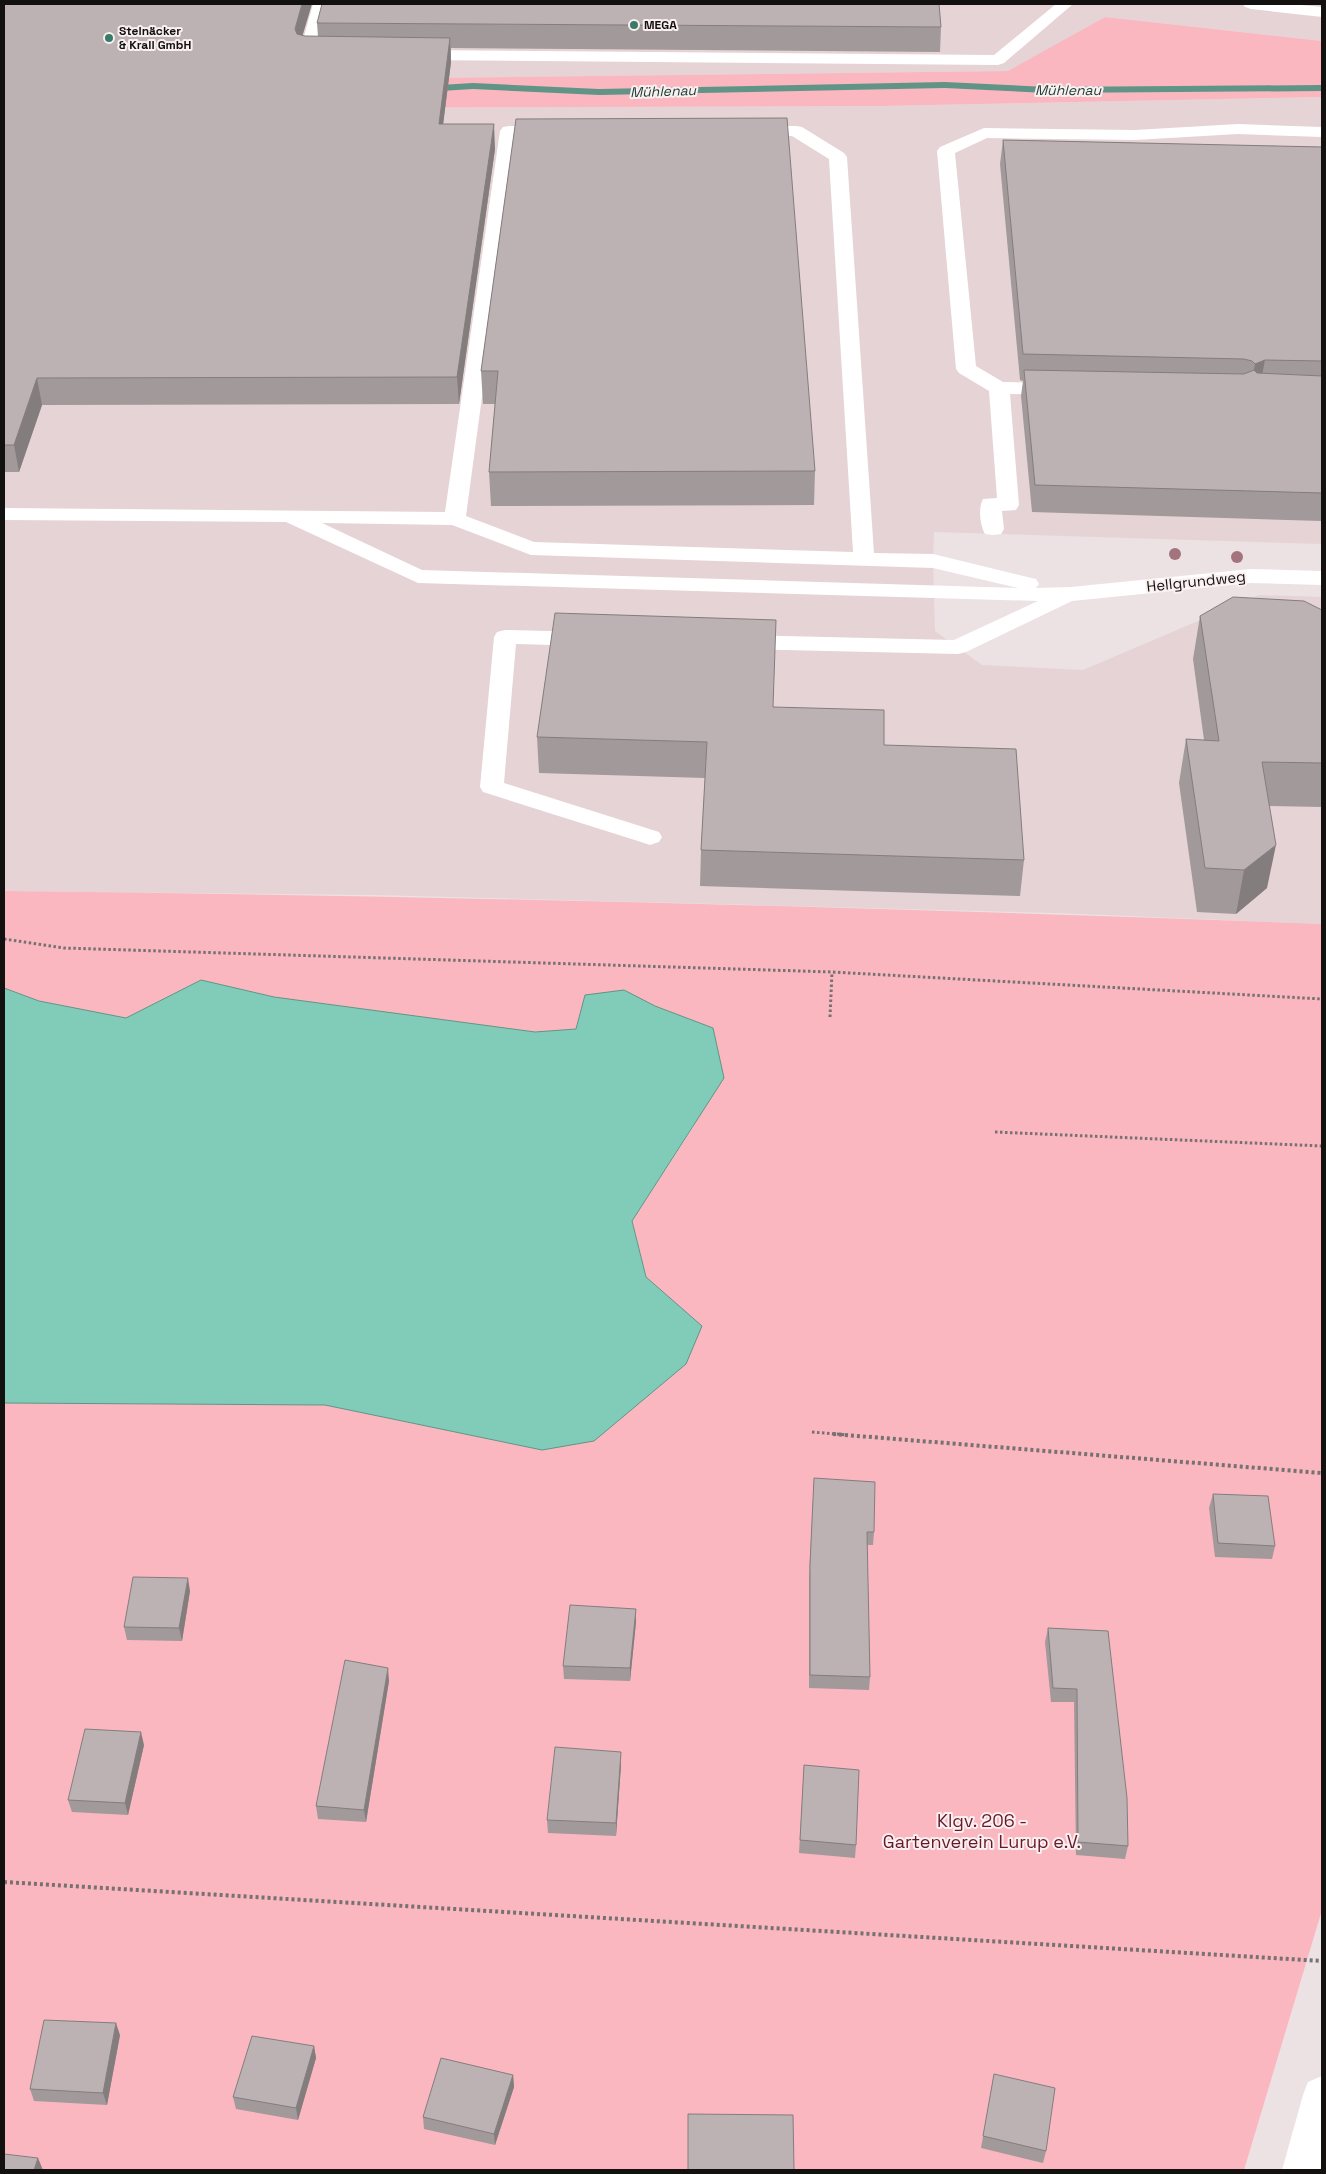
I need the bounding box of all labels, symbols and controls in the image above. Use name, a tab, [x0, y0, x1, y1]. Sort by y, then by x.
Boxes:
place label: MEGA	[644, 17, 677, 33]
marker: MEGA	[628, 19, 640, 31]
place label: Steinäcker & Krall GmbH	[119, 23, 191, 53]
marker: Steinäcker & Krall GmbH	[103, 32, 115, 44]
water label: Mühlenau	[630, 81, 698, 101]
water label: Mühlenau	[1035, 81, 1102, 99]
street label: Hellgrundweg	[1145, 566, 1247, 596]
park label: Klgv. 206 - Gartenverein Lurup e.V.	[883, 1809, 1081, 1853]

